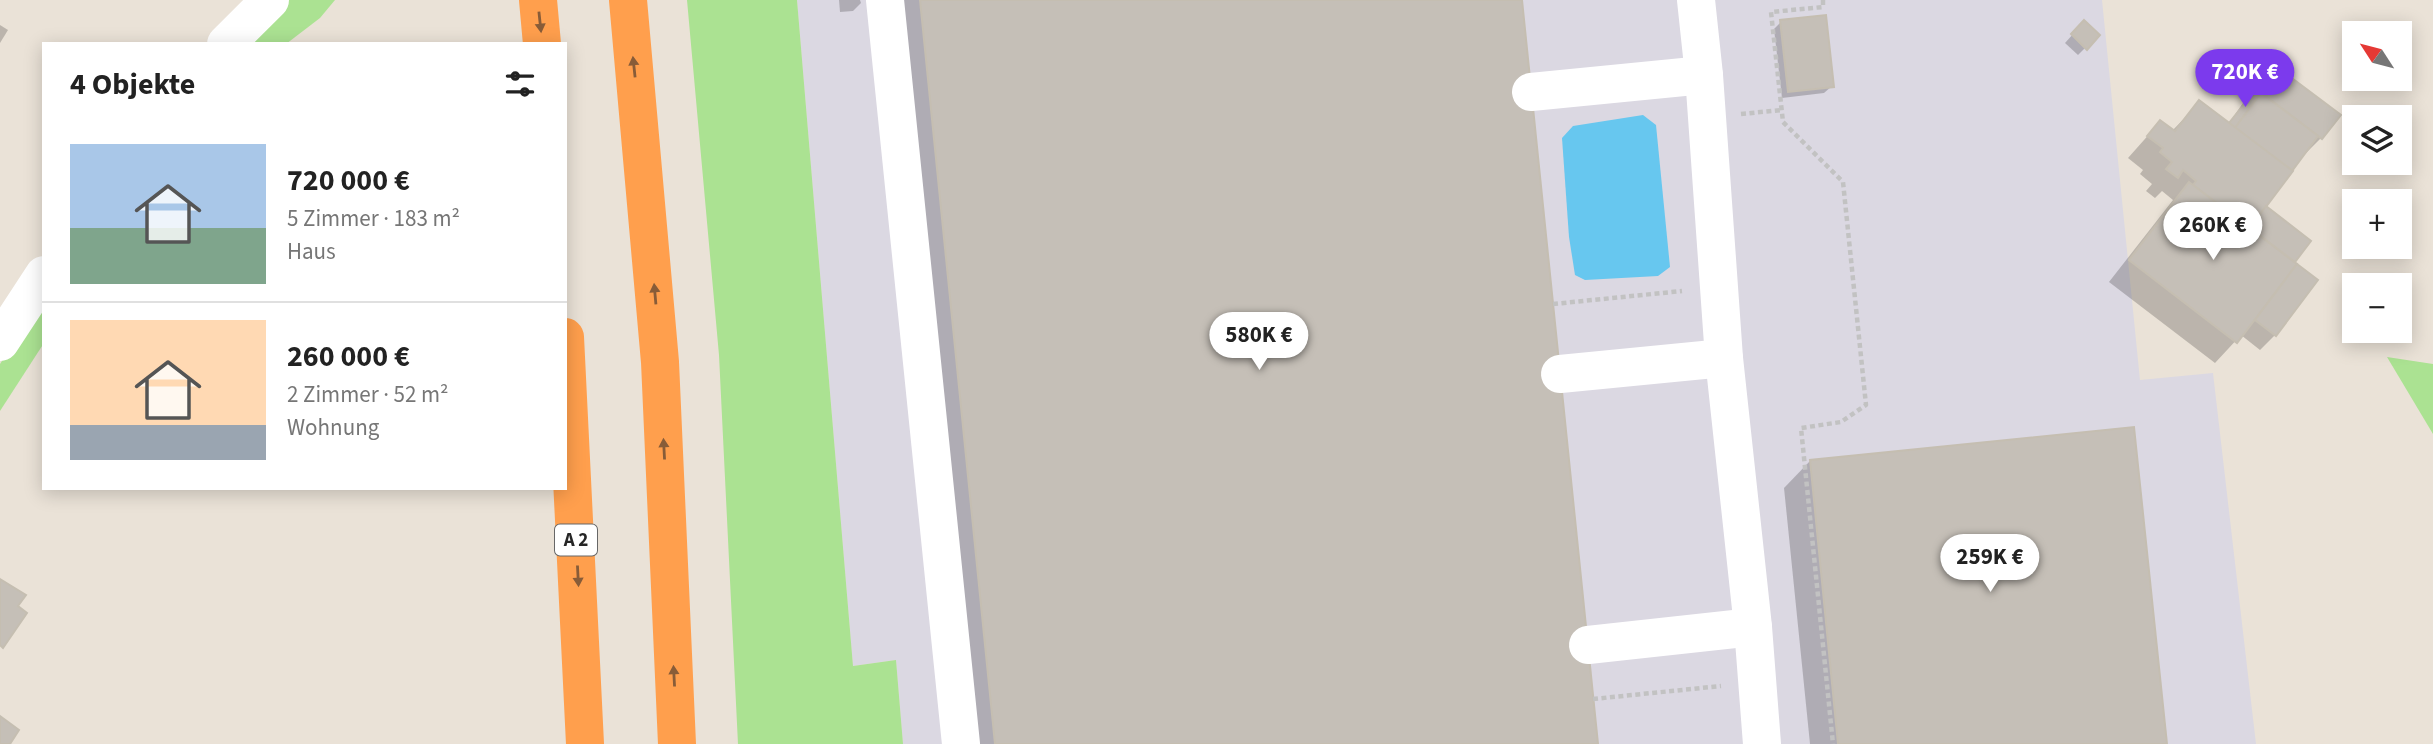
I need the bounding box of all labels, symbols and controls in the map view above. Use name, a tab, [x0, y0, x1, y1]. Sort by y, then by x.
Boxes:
one-way arrow	[535, 11, 546, 33]
north arrow	[2342, 21, 2412, 91]
map controls	[2342, 21, 2412, 343]
pin: 720K €	[2188, 50, 2302, 109]
text: 720K €	[2211, 55, 2279, 88]
one-way arrow	[629, 56, 640, 78]
text: 4 Objekte	[70, 63, 195, 106]
icon: filters	[501, 65, 539, 103]
button: layers	[2342, 105, 2412, 175]
text: 720 000 €	[287, 159, 410, 202]
icon: home	[126, 172, 210, 256]
button: +	[2342, 189, 2412, 259]
text: 5 Zimmer · 183 m²	[287, 202, 460, 235]
pin: 260K €	[2156, 202, 2270, 262]
text: 260K €	[2179, 208, 2247, 241]
text: Haus	[287, 235, 336, 268]
button: −	[2342, 273, 2412, 343]
one-way arrow	[649, 282, 660, 304]
pin: 580K €	[1202, 312, 1316, 372]
text: 580K €	[1225, 318, 1293, 351]
text: 260 000 €	[287, 335, 410, 378]
icon: home	[126, 348, 210, 432]
text: 2 Zimmer · 52 m²	[287, 378, 449, 411]
text: Wohnung	[287, 411, 379, 444]
one-way arrow	[659, 437, 670, 459]
road number: A 2	[555, 524, 597, 555]
pin: 259K €	[1933, 534, 2047, 594]
text: 259K €	[1956, 540, 2024, 573]
one-way arrow	[573, 565, 584, 587]
one-way arrow	[669, 665, 680, 687]

